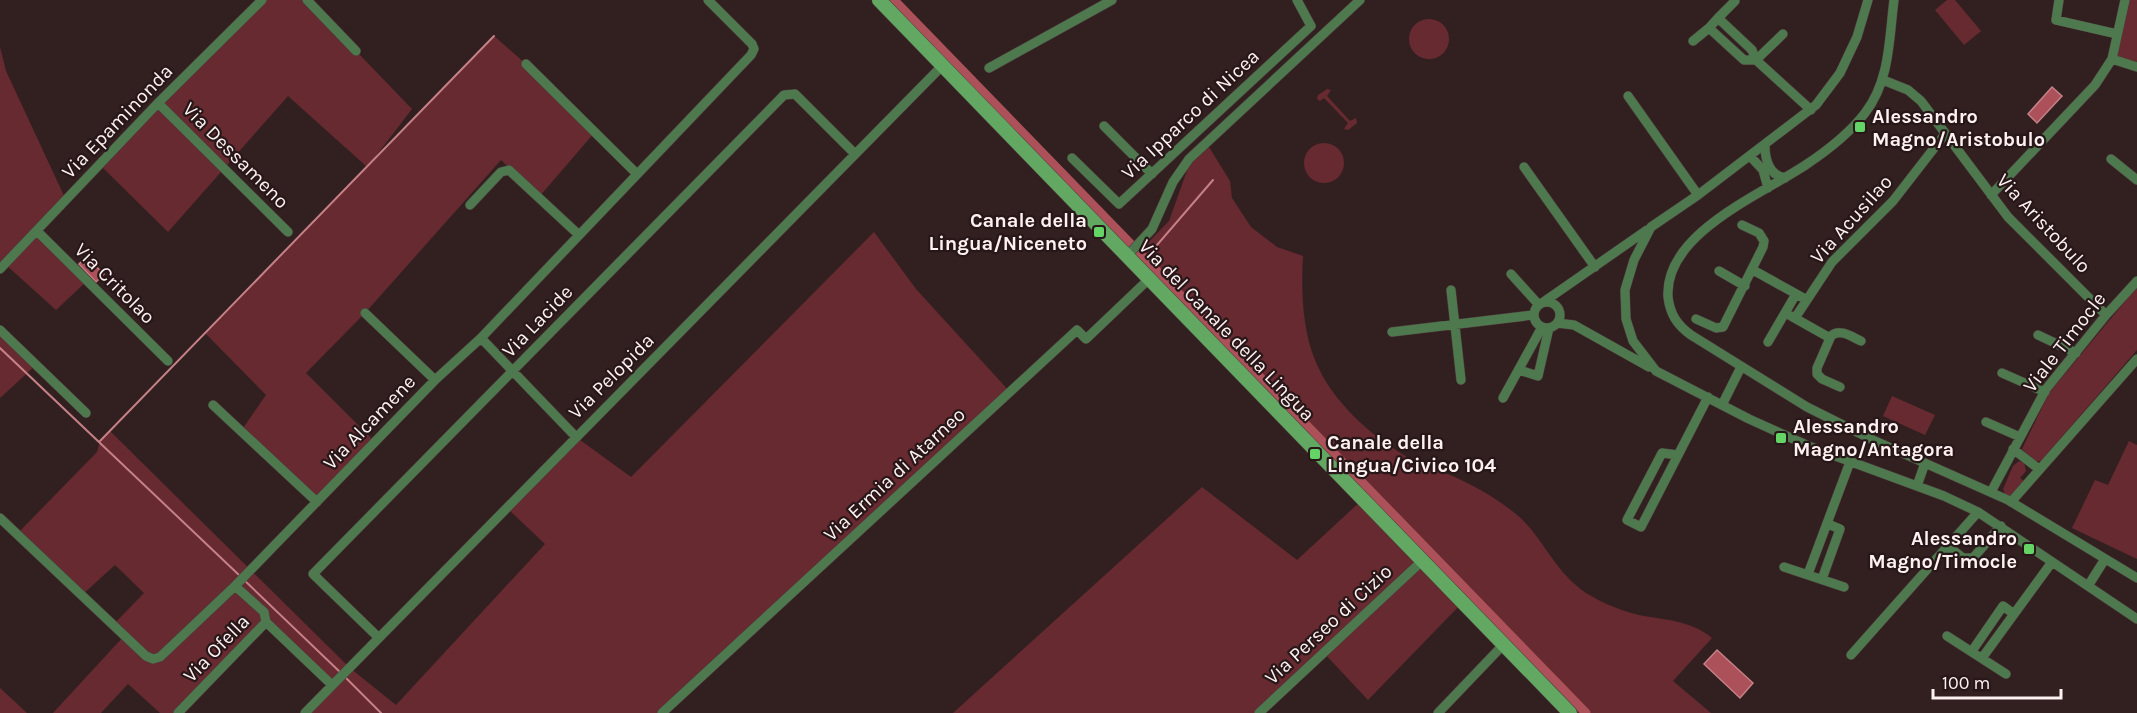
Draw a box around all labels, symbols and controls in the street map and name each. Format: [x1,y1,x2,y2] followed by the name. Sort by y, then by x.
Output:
[1117,45,1264,184] street label: Via Ipparco di Nicea
[57,60,178,183] street label: Via Epaminonda
[178,98,293,213] street label: Via Dessameno
[1872,105,2045,151] place label: Alessandro Magno/Aristobulo
[1853,120,1867,134] marker: Alessandro Magno/Aristobulo
[1992,169,2095,278] street label: Via Aristobulo
[1806,170,1897,268] street label: Via Acusilao
[928,209,1087,255] place label: Canale della Lingua/Niceneto
[1092,225,1106,239] marker: Canale della Lingua/Niceneto
[1134,235,1319,426] street label: Via del Canale della Lingua
[70,238,160,328] street label: Via Critolao
[497,280,577,362] street label: Via Lacide
[2018,288,2111,397] street label: Viale Timocle
[564,329,659,424] street label: Via Pelopida
[318,370,420,474] street label: Via Alcamene
[819,403,970,546] street label: Via Ermia di Atarneo
[1793,415,1954,461] place label: Alessandro Magno/Antagora
[1327,431,1496,477] place label: Canale della Lingua/Civico 104
[1774,431,1788,445] marker: Alessandro Magno/Antagora
[1308,447,1322,461] marker: Canale della Lingua/Civico 104
[1868,527,2017,573] place label: Alessandro Magno/Timocle
[2022,542,2036,556] marker: Alessandro Magno/Timocle
[1260,560,1397,689] street label: Via Perseo di Cizio
[178,610,254,687] street label: Via Ofella
[1933,662,2060,700] scale bar
[1942,672,1990,694] text: 100 m

